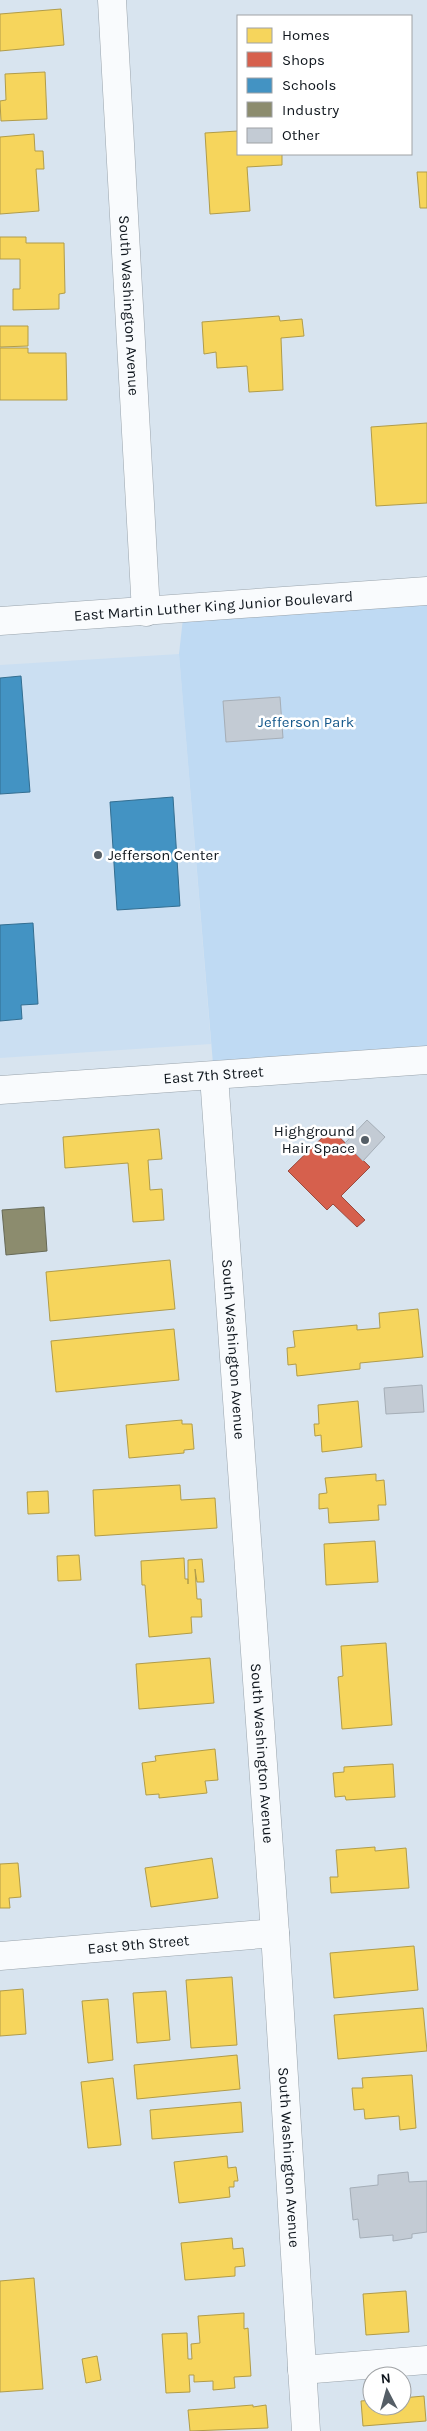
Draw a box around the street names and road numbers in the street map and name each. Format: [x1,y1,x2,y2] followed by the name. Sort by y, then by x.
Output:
[115,215,143,396] street label: South Washington Avenue
[73,587,354,625] street label: East Martin Luther King Junior Boulevard
[163,1062,264,1087] street label: East 7th Street
[218,1259,249,1440] street label: South Washington Avenue
[247,1663,278,1844] street label: South Washington Avenue
[87,1931,190,1958] street label: East 9th Street
[274,2067,304,2248] street label: South Washington Avenue

